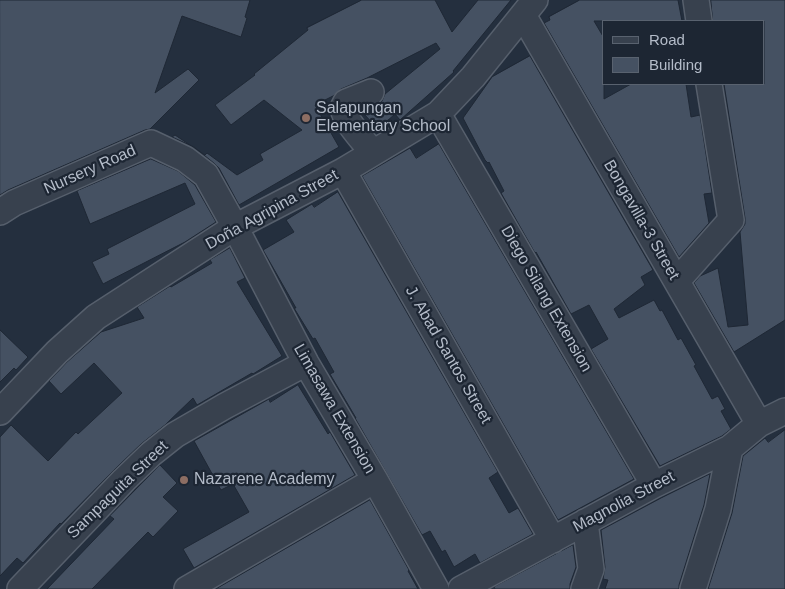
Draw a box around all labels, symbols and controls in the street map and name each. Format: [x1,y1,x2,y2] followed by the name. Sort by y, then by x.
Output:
[602,20,765,85] legend
[649,31,685,48] text: Road
[649,56,702,73] text: Building
[316,99,450,137] place label: Salapungan Elementary School
[300,112,312,124] marker: Salapungan Elementary School
[41,141,139,199] street label: Nursery Road
[599,157,683,283] street label: Bongavilla-3 Street
[202,166,342,254] street label: Doña Agripina Street
[496,223,596,375] street label: Diego Silang Extension
[401,283,495,427] street label: J. Abad Santos Street
[289,341,379,477] street label: Limasawa Extension
[64,437,172,543] street label: Sampaguita Street
[570,467,678,537] street label: Magnolia Street
[194,470,335,490] place label: Nazarene Academy
[178,474,190,486] marker: Nazarene Academy

